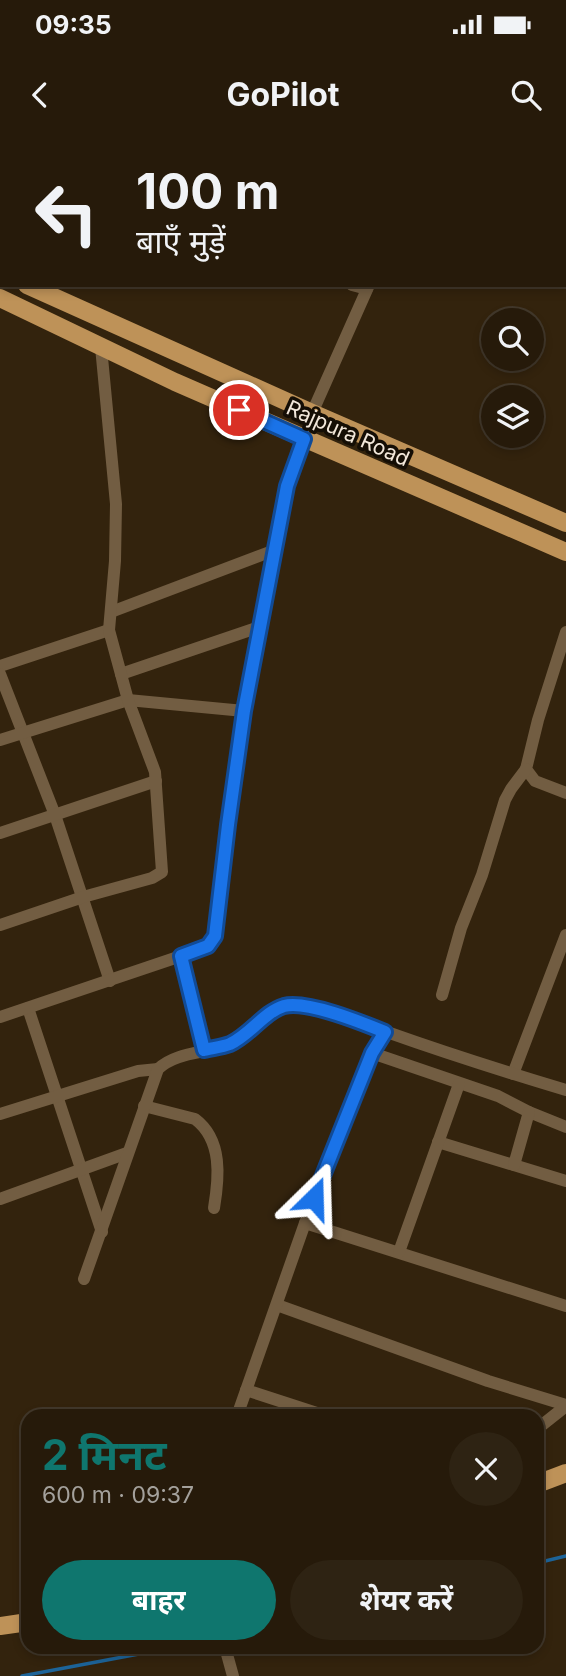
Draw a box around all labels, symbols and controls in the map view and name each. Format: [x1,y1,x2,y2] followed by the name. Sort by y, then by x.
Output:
[35,9,112,40] text: 09:35
[226,75,340,114] text: GoPilot
[21,76,59,114] icon: back
[507,76,545,114] icon: search
[136,162,280,221] text: 100 m
[21,168,112,259] icon: left
[136,222,226,261] text: बाएँ मुड़ें
[481,308,544,448] map controls
[481,308,544,371] button: search
[209,380,269,440] pin
[481,385,544,448] button: layers
[220,391,258,429] icon: arrive
[283,395,413,471] street label: Rajpura Road
[277,1161,351,1235] position arrow
[42,1429,167,1480] text: 2 मिनट
[449,1432,523,1506] button: close
[42,1481,194,1509] text: 600 m · 09:37
[42,1560,276,1640] button: बाहर
[290,1560,523,1640] button: शेयर करें

